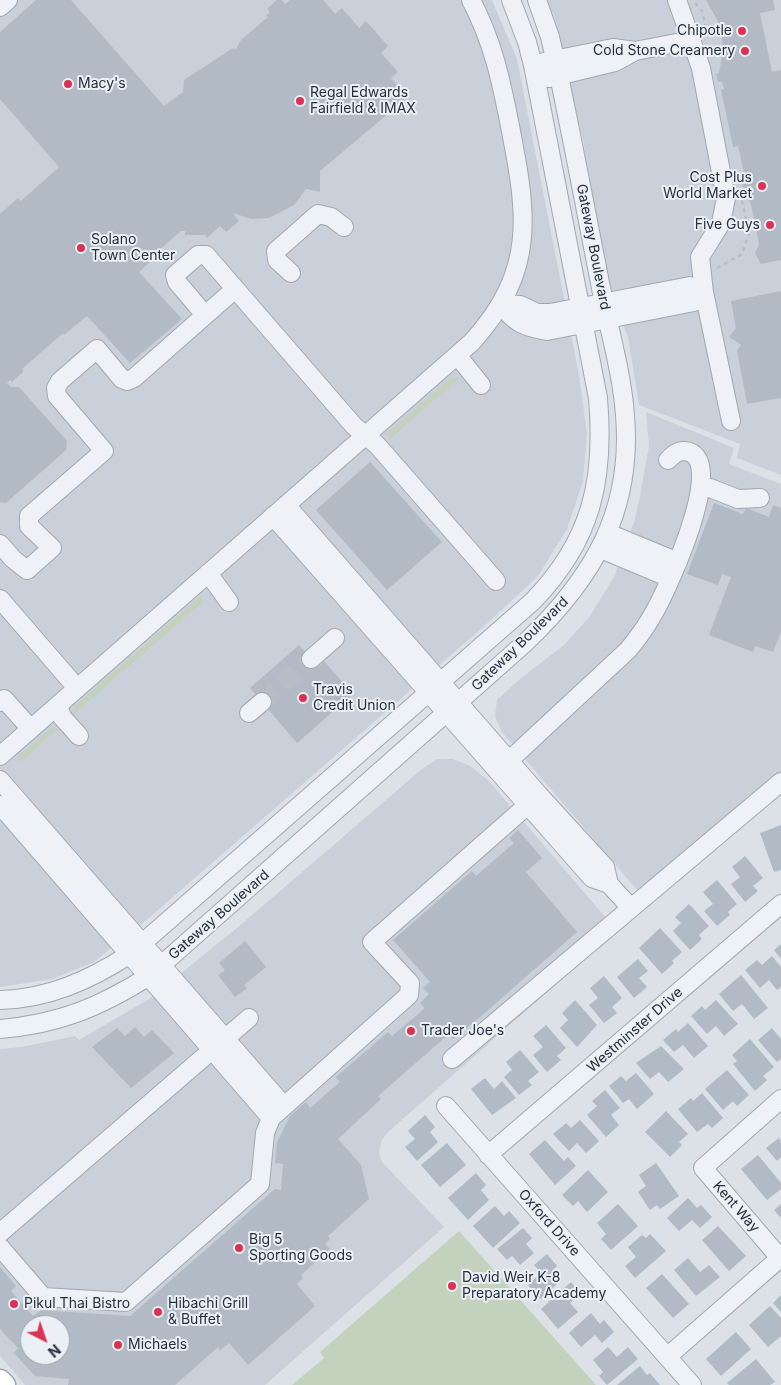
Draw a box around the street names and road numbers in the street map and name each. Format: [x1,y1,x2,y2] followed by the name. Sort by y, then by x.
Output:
[573,183,613,311] street label: Gateway Boulevard
[468,594,572,694] street label: Gateway Boulevard
[165,867,273,963] street label: Gateway Boulevard
[584,984,686,1076] street label: Westminster Drive
[709,1178,763,1236] street label: Kent Way
[515,1186,583,1260] street label: Oxford Drive

